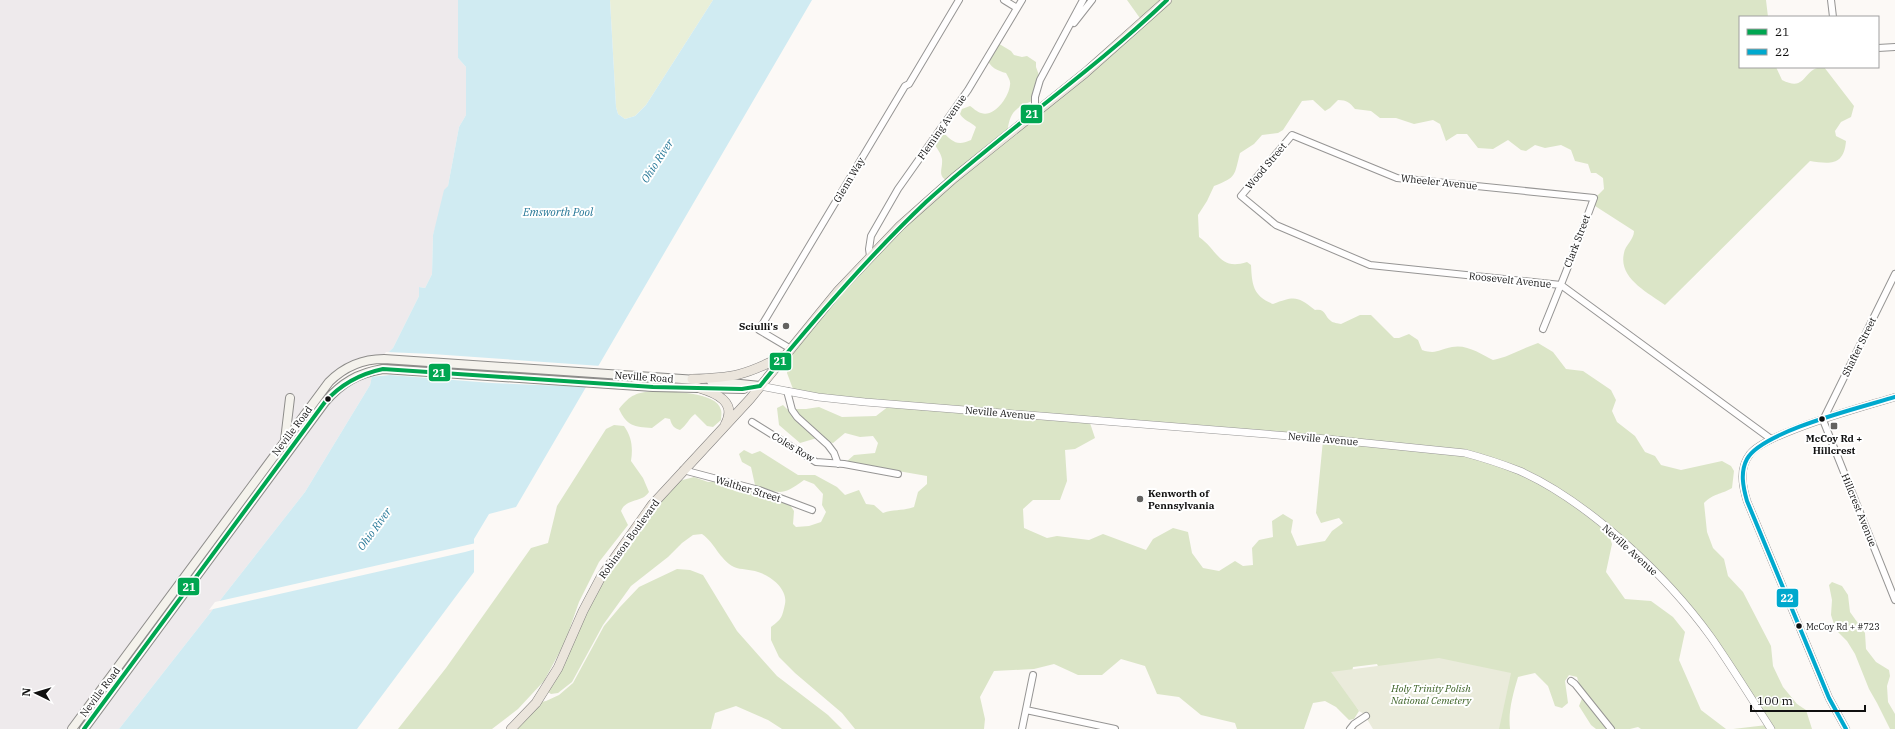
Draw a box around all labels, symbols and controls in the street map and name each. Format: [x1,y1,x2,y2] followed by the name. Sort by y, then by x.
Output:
[1739,16,1879,68] legend
[1775,24,1789,39] text: 21
[1775,44,1789,59] text: 22
[915,92,969,162] street label: Fleming Avenue
[1020,104,1043,124] line badge: 21
[1025,107,1039,121] text: 21
[638,135,677,186] water label: Ohio River
[1243,140,1290,192] street label: Wood Street
[830,154,868,205] street label: Glenn Way
[1400,172,1478,192] street label: Wheeler Avenue
[522,205,594,219] water label: Emsworth Pool
[1561,212,1593,269] street label: Clark Street
[1468,269,1552,291] street label: Roosevelt Avenue
[1839,315,1879,379] street label: Shafter Street
[739,320,778,333] place label: Sciulli's
[781,321,791,331] marker: Sciulli's
[769,352,792,371] line badge: 21
[773,354,787,368] text: 21
[428,363,451,382] line badge: 21
[432,366,446,380] text: 21
[614,368,674,386] street label: Neville Road
[323,394,333,404] unlabelled marker
[269,403,315,459] street label: Neville Road
[964,403,1036,423] street label: Neville Avenue
[1817,414,1827,424] unlabelled marker
[1829,421,1839,431] marker: McCoy Rd + Hillcrest
[769,429,817,465] street label: Coles Row
[1287,429,1359,449] street label: Neville Avenue
[1806,432,1862,457] place label: McCoy Rd + Hillcrest
[1838,472,1880,548] street label: Hillcrest Avenue
[714,473,783,505] street label: Walther Street
[1148,487,1215,512] place label: Kenworth of Pennsylvania
[1135,494,1145,504] marker: Kenworth of Pennsylvania
[596,497,662,581] street label: Robinson Boulevard
[354,504,395,553] water label: Ohio River
[1599,522,1661,578] street label: Neville Avenue
[177,577,200,596] line badge: 21
[182,580,196,594] text: 21
[1776,588,1799,608] line badge: 22
[1780,591,1794,605] text: 22
[1794,621,1804,631] marker: McCoy Rd + #723
[1806,621,1880,632] place label: McCoy Rd + #723
[77,664,123,720] street label: Neville Road
[16,673,56,713] north arrow
[1390,682,1473,707] park label: Holy Trinity Polish National Cemetery
[19,687,33,697] text: N
[1751,687,1865,713] scale bar
[1757,693,1793,708] text: 100 m

